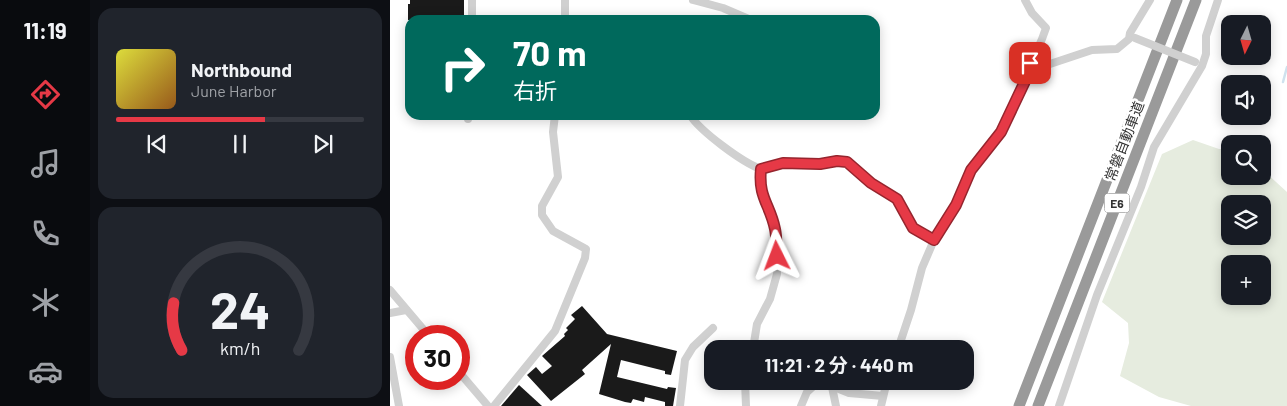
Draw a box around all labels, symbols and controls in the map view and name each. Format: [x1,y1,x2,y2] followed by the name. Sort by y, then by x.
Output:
[1221,15,1271,65] north arrow
[1221,15,1271,305] map controls
[23,17,67,43] text: 11:19
[513,31,587,73] text: 70 m
[430,35,495,100] icon: right
[1009,42,1051,84] pin
[1016,49,1044,77] icon: arrive
[191,58,292,81] text: Northbound
[1221,75,1271,125] button: sound
[28,77,63,112] icon: directions
[513,77,557,103] text: 右折
[191,81,277,100] text: June Harbor
[1101,99,1147,183] street label: 常磐自動車道
[143,130,171,158] icon: previous
[226,130,254,158] icon: pause
[309,130,337,158] icon: next
[1221,135,1271,185] button: search
[28,146,63,181] icon: music
[1104,194,1130,212] road number: E6
[1221,195,1271,245] button: layers
[28,216,63,251] icon: phone
[750,229,802,281] position arrow
[1221,255,1271,305] button: +
[210,277,270,339] text: 24
[28,285,63,320] icon: climate
[405,325,470,390] speed limit sign: 30
[220,337,260,359] text: km/h
[765,353,913,376] text: 11:21 · 2 分 · 440 m
[28,354,63,389] icon: car

